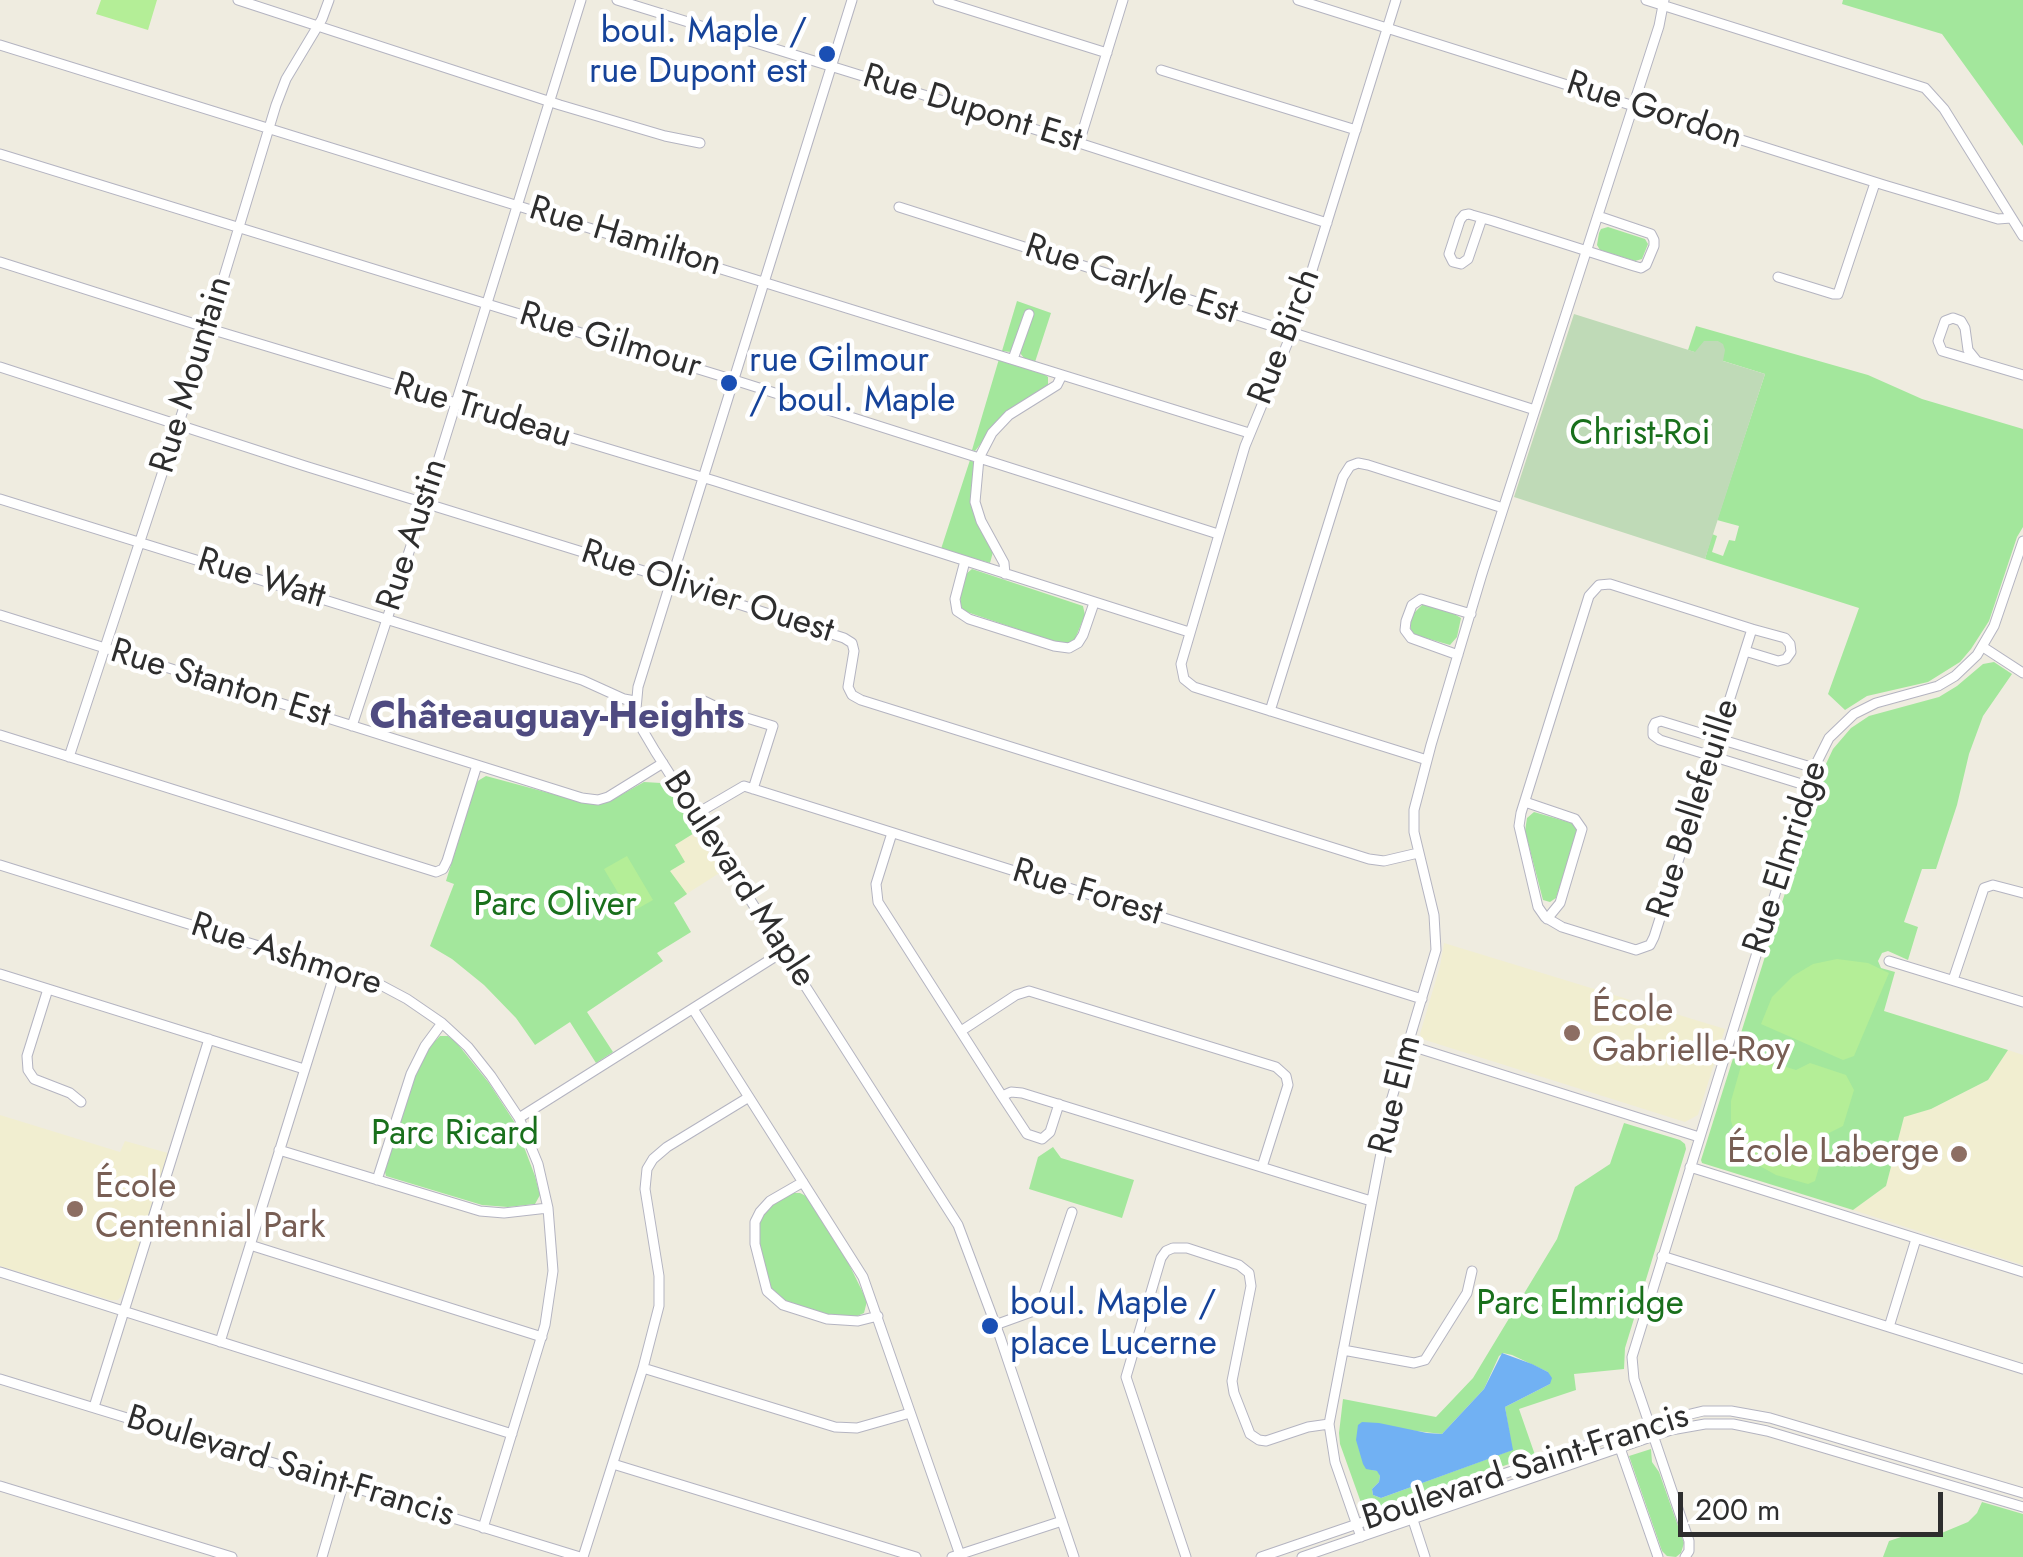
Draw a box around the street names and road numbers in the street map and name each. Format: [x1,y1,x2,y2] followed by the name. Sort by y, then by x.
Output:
[857,57,1087,163] street label: Rue Dupont Est
[1561,64,1747,160] street label: Rue Gordon
[524,189,726,287] street label: Rue Hamilton
[1019,227,1243,335] street label: Rue Carlyle Est
[1241,263,1331,411] street label: Rue Birch
[143,272,243,478] street label: Rue Mountain
[514,294,706,390] street label: Rue Gilmour
[388,365,576,459] street label: Rue Trudeau
[370,454,458,616] street label: Rue Austin
[576,532,838,654] street label: Rue Olivier Ouest
[192,541,330,619] street label: Rue Watt
[105,632,335,738] street label: Rue Stanton Est
[1640,694,1750,924] street label: Rue Bellefeuille
[1736,756,1838,960] street label: Rue Elmridge
[653,764,823,996] street label: Boulevard Maple
[1007,851,1167,937] street label: Rue Forest
[185,905,387,1007] street label: Rue Ashmore
[1362,1031,1432,1159] street label: Rue Elm
[1358,1396,1694,1542] street label: Boulevard Saint-Francis
[121,1398,459,1538] street label: Boulevard Saint-Francis

